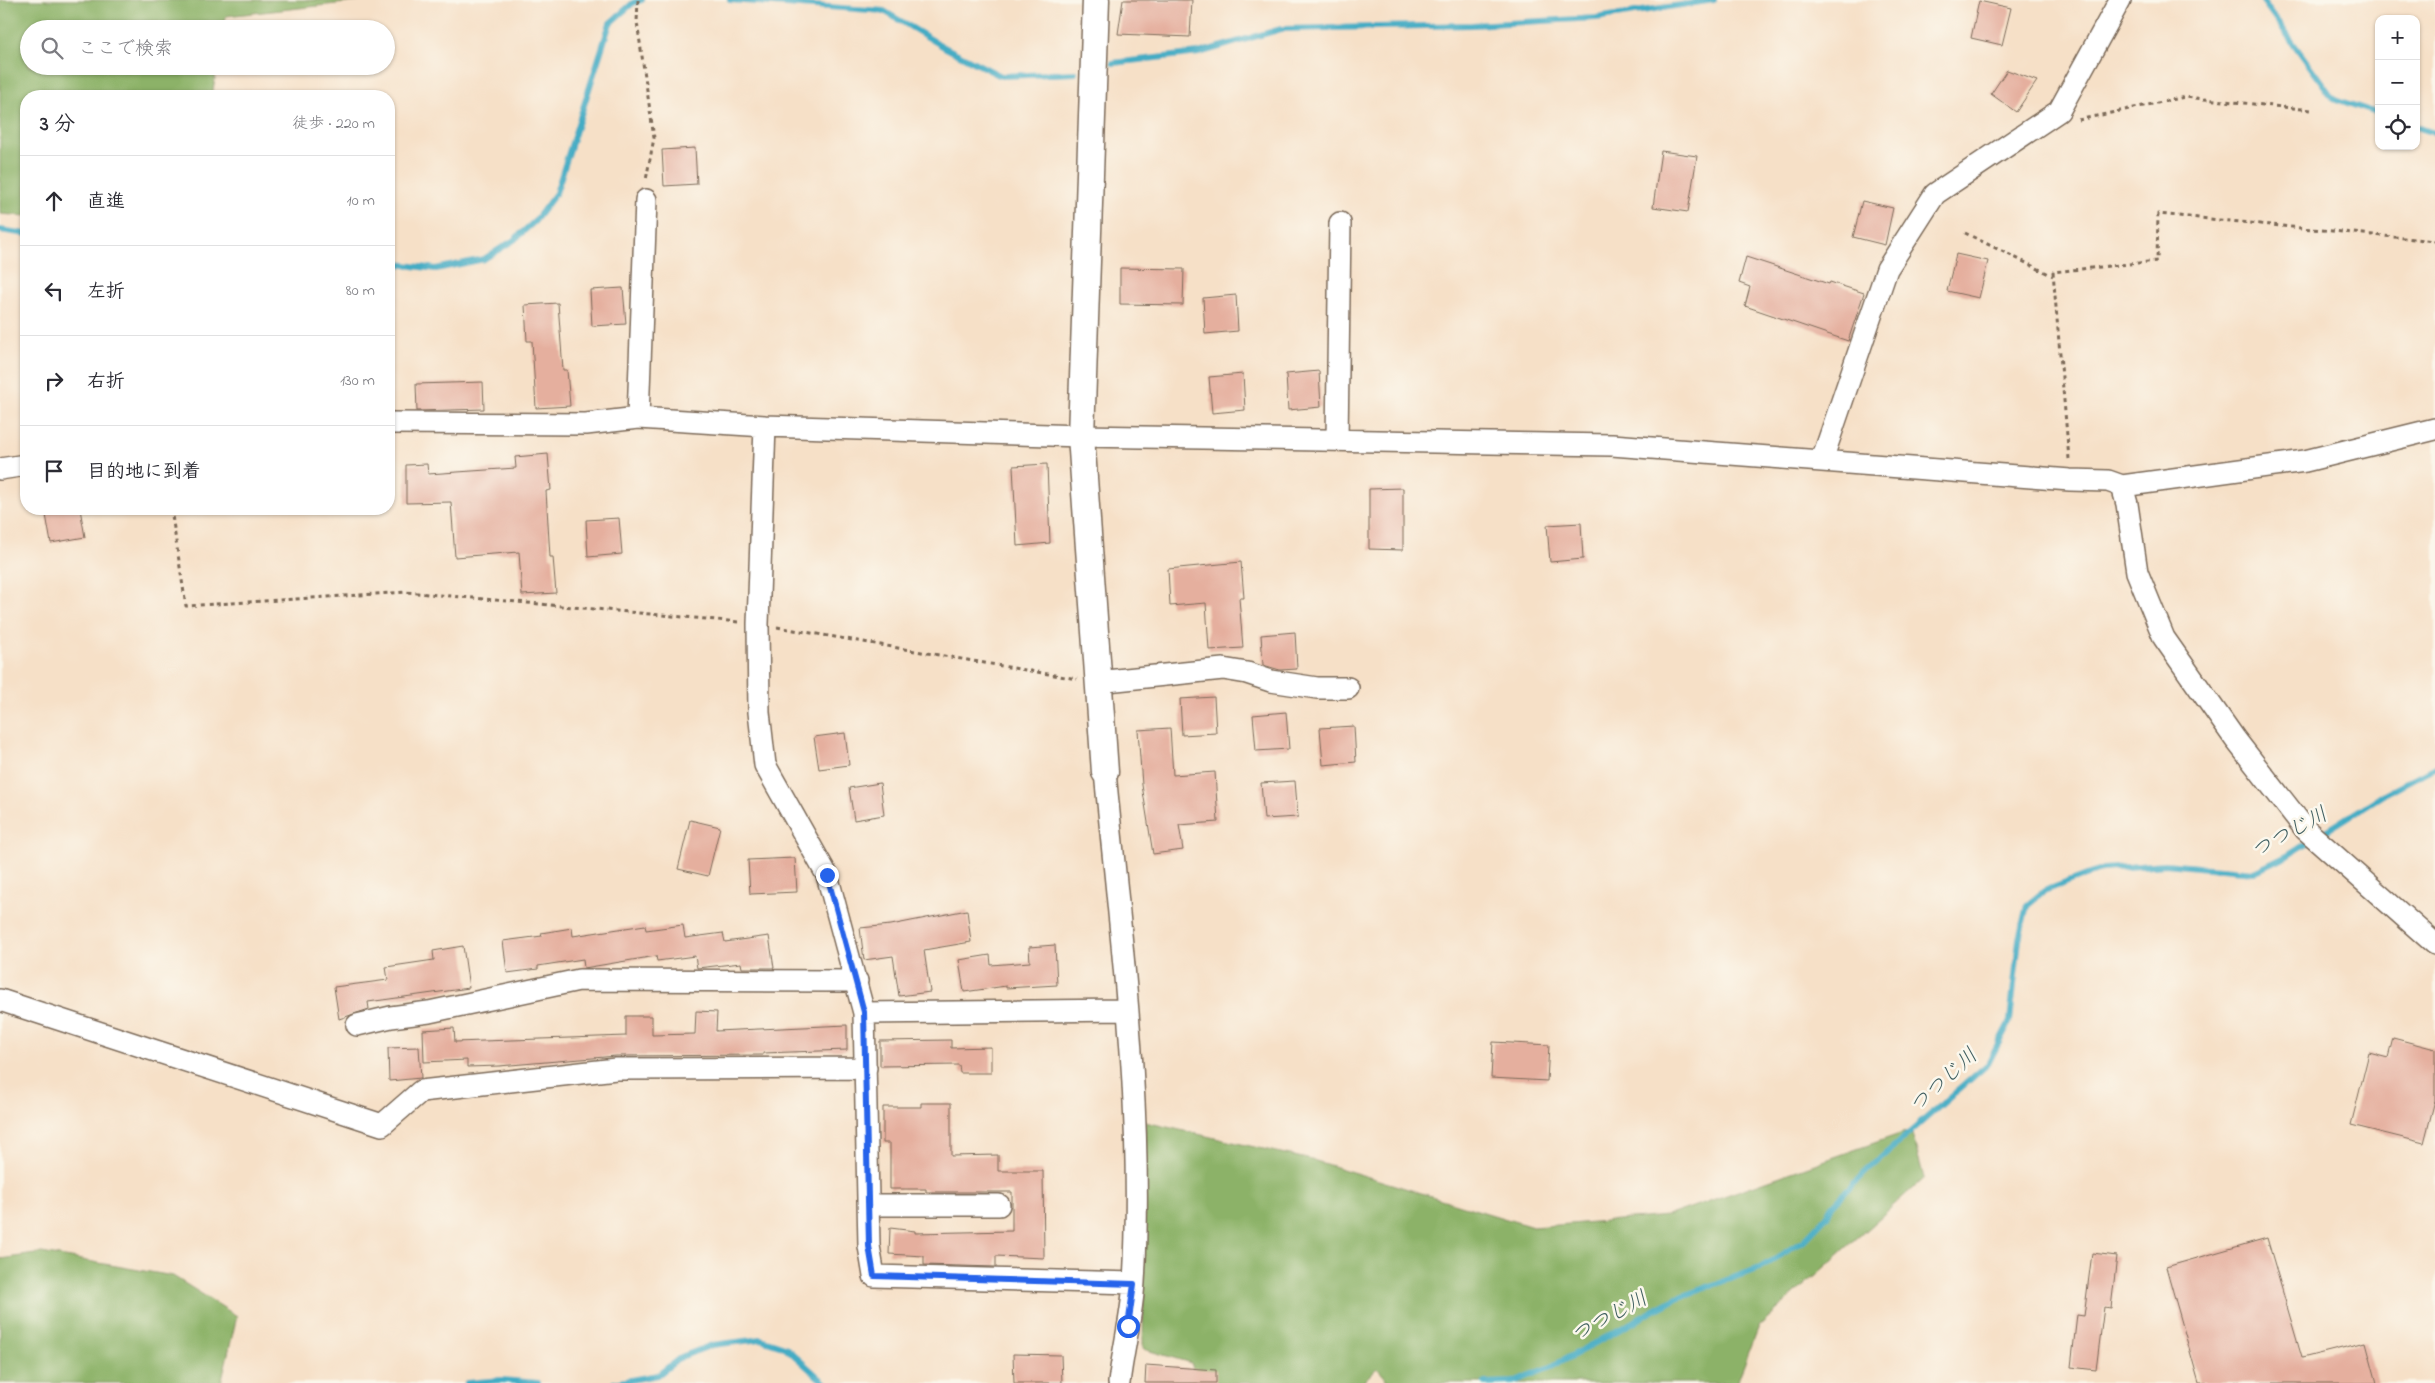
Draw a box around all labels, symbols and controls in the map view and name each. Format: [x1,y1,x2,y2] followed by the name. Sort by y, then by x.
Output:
[2375,15,2420,150] map controls
[2375,15,2420,60] button: +
[20,20,395,75] search box
[38,34,66,62] icon: search
[78,36,173,63] text: ここで検索
[2375,60,2420,105] button: −
[2375,105,2420,150] button: locate
[40,110,75,140] text: 3 分
[292,112,375,136] text: 徒歩 · 220 m
[40,187,68,215] icon: ahead
[87,189,125,216] text: 直進
[347,189,375,213] text: 10 m
[40,277,68,305] icon: left
[87,279,125,306] text: 左折
[346,279,375,303] text: 80 m
[40,367,68,395] icon: right
[87,369,125,396] text: 右折
[340,369,375,393] text: 130 m
[40,457,68,485] icon: arrive
[87,459,201,486] text: 目的地に到着
[2246,800,2334,867] water label: つつじ川
[816,864,839,887] route end
[1903,1042,1985,1121] water label: つつじ川
[1566,1284,1654,1351] water label: つつじ川
[1117,1315,1140,1338] route start

